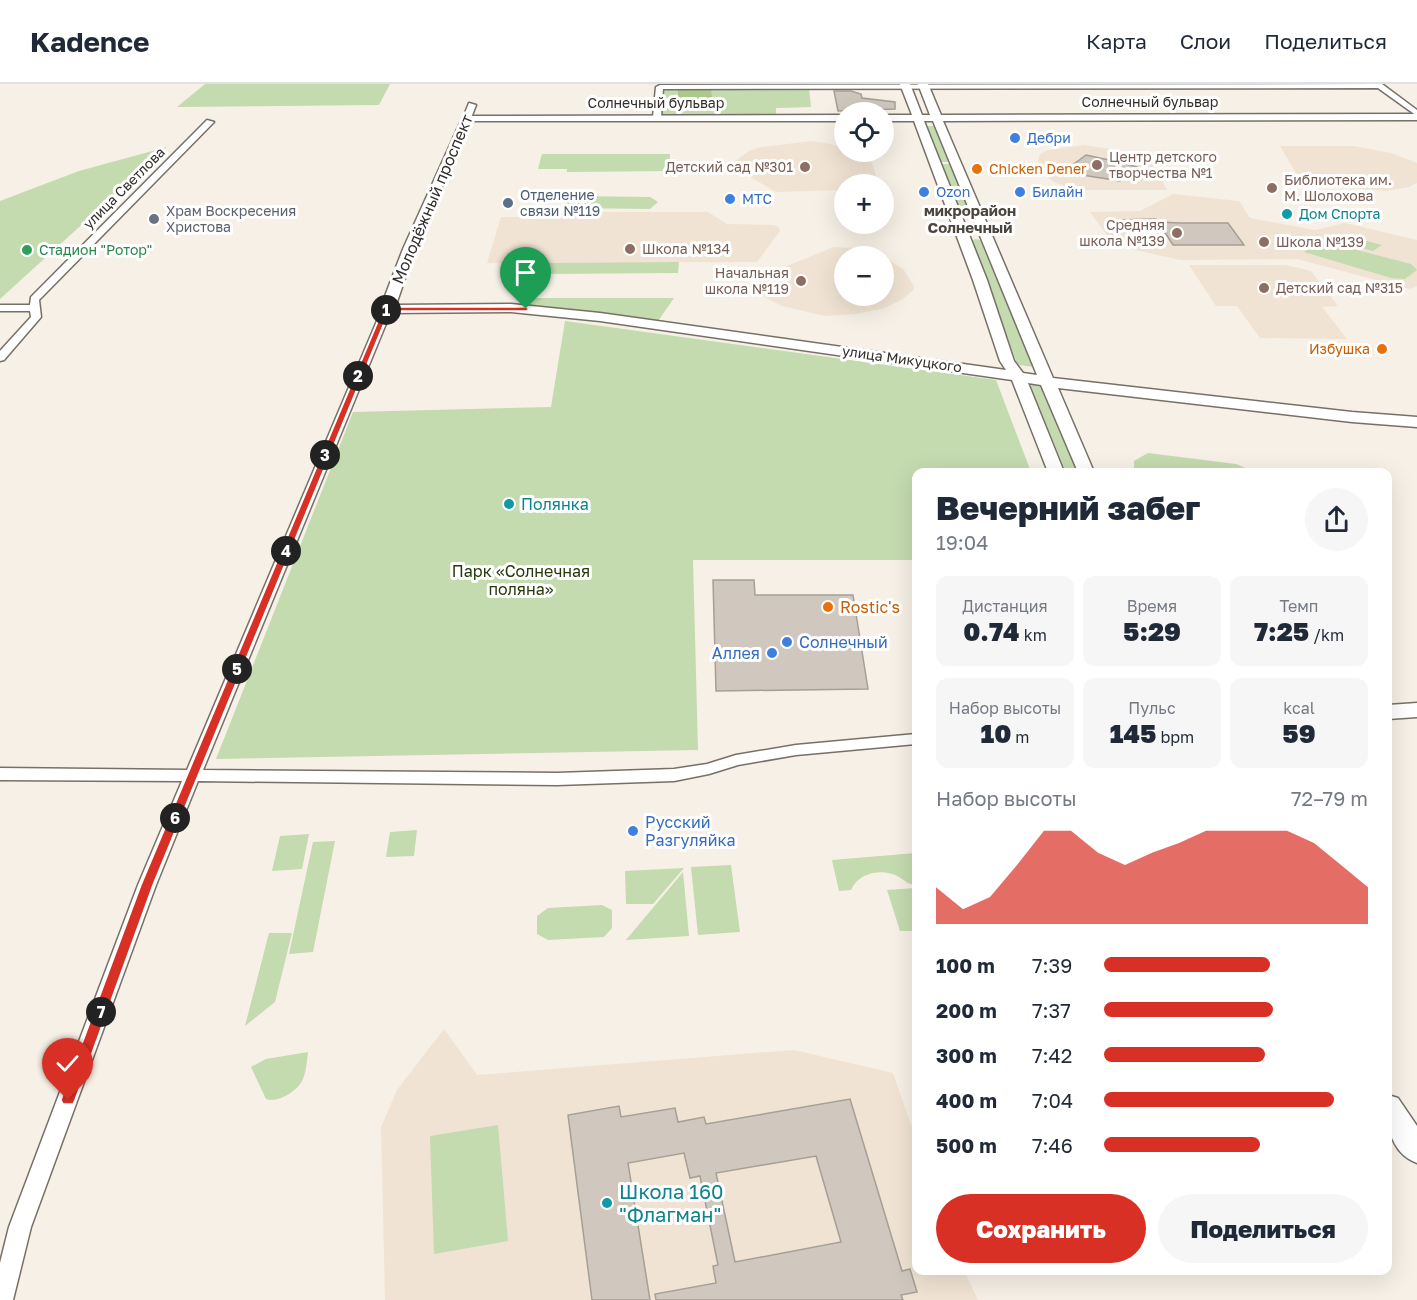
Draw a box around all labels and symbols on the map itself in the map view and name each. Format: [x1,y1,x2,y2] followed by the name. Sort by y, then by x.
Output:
[1082,93,1218,110] street label: Солнечный бульвар
[588,94,724,111] street label: Солнечный бульвар
[387,111,477,287] street label: Молодёжный проспект
[1027,129,1071,146] place label: Дебри
[1008,131,1022,145] marker: Дебри
[79,143,168,232] street label: улица Светлова
[1109,148,1217,181] place label: Центр детского творчества №1
[665,158,793,175] place label: Детский сад №301
[1090,158,1104,172] marker: Центр детского творчества №1
[798,160,812,174] marker: Детский сад №301
[989,160,1087,177] place label: Chicken Dener
[970,162,984,176] marker: Chicken Dener
[1284,171,1392,204] place label: Библиотека им. М. Шолохова
[1265,181,1279,195] marker: Библиотека им. М. Шолохова
[936,183,970,200] place label: Ozon
[1032,183,1083,200] place label: Билайн
[917,185,931,199] marker: Ozon
[1013,185,1027,199] marker: Билайн
[520,186,600,219] place label: Отделение связи №119
[742,190,772,207] place label: МТС
[723,192,737,206] marker: МТС
[501,196,515,210] marker: Отделение связи №119
[924,201,1016,236] district label: микрорайон Солнечный
[166,202,296,235] place label: Храм Воскресения Христова
[1299,205,1380,222] place label: Дом Спорта
[1280,207,1294,221] marker: Дом Спорта
[147,212,161,226] marker: Храм Воскресения Христова
[1079,216,1165,249] place label: Средняя школа №139
[1170,226,1184,240] marker: Средняя школа №139
[1276,233,1364,250] place label: Школа №139
[1257,235,1271,249] marker: Школа №139
[642,240,730,257] place label: Школа №134
[39,241,152,258] place label: Стадион "Ротор"
[623,242,637,256] marker: Школа №134
[20,243,34,257] marker: Стадион "Ротор"
[500,247,551,309] pin
[705,264,789,297] place label: Начальная школа №119
[794,274,808,288] marker: Начальная школа №119
[1276,279,1403,296] place label: Детский сад №315
[1257,281,1271,295] marker: Детский сад №315
[371,295,401,325] pin: 1
[1309,340,1370,357] place label: Избушка
[841,342,963,375] street label: улица Микуцкого
[1375,342,1389,356] marker: Избушка
[343,361,373,391] pin: 2
[310,440,340,470] pin: 3
[521,494,589,514] place label: Полянка
[502,497,516,511] marker: Полянка
[271,536,301,566] pin: 4
[452,561,590,599] park label: Парк «Солнечная поляна»
[840,597,900,617] place label: Rostic's
[821,600,835,614] marker: Rostic's
[799,632,888,652] place label: Солнечный
[780,635,794,649] marker: Солнечный
[712,643,760,663] place label: Аллея
[765,646,779,660] marker: Аллея
[222,654,252,684] pin: 5
[160,803,190,833] pin: 6
[645,812,736,850] place label: Русский Разгуляйка
[626,824,640,838] marker: Русский Разгуляйка
[86,997,116,1027] pin: 7
[42,1038,93,1100] pin
[619,1179,724,1226] place label: Школа 160 "Флагман"
[600,1196,614,1210] marker: Школа 160 "Флагман"

